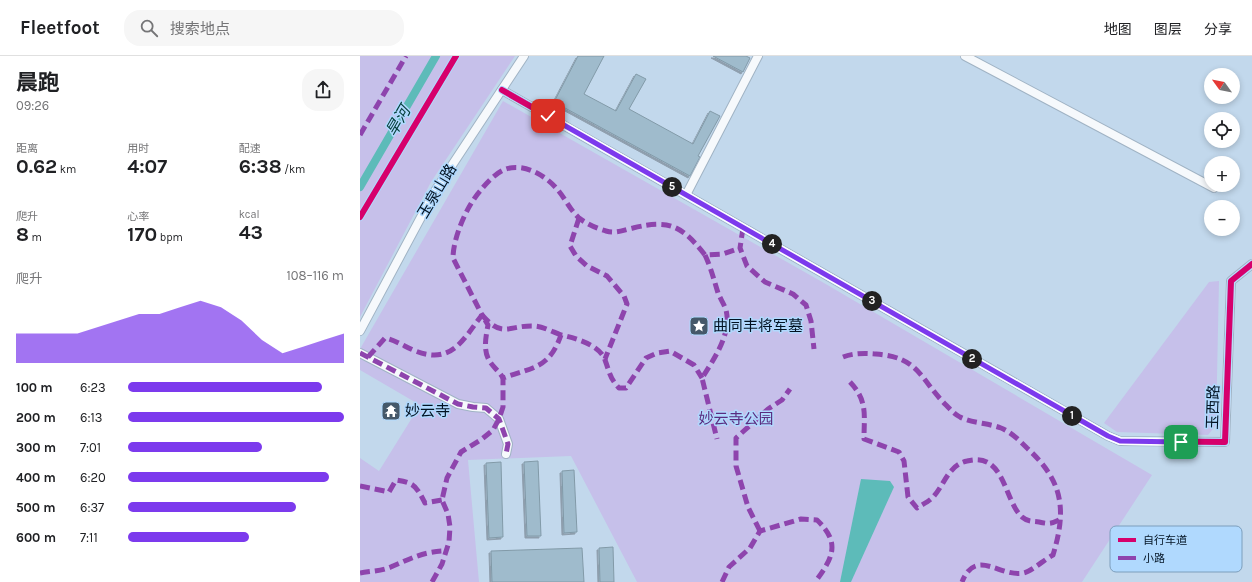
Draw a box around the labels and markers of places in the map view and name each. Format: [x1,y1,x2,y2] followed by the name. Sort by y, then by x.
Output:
[531,99,565,133] pin
[662,177,682,197] pin: 5
[762,234,782,254] pin: 4
[862,291,882,311] pin: 3
[688,315,710,337] place icon: 曲同丰将军墓
[713,317,803,335] place label: 曲同丰将军墓
[962,349,982,369] pin: 2
[380,400,402,422] temple icon: 妙云寺
[405,402,450,420] place label: 妙云寺
[1062,406,1082,426] pin: 1
[1164,425,1198,459] pin

